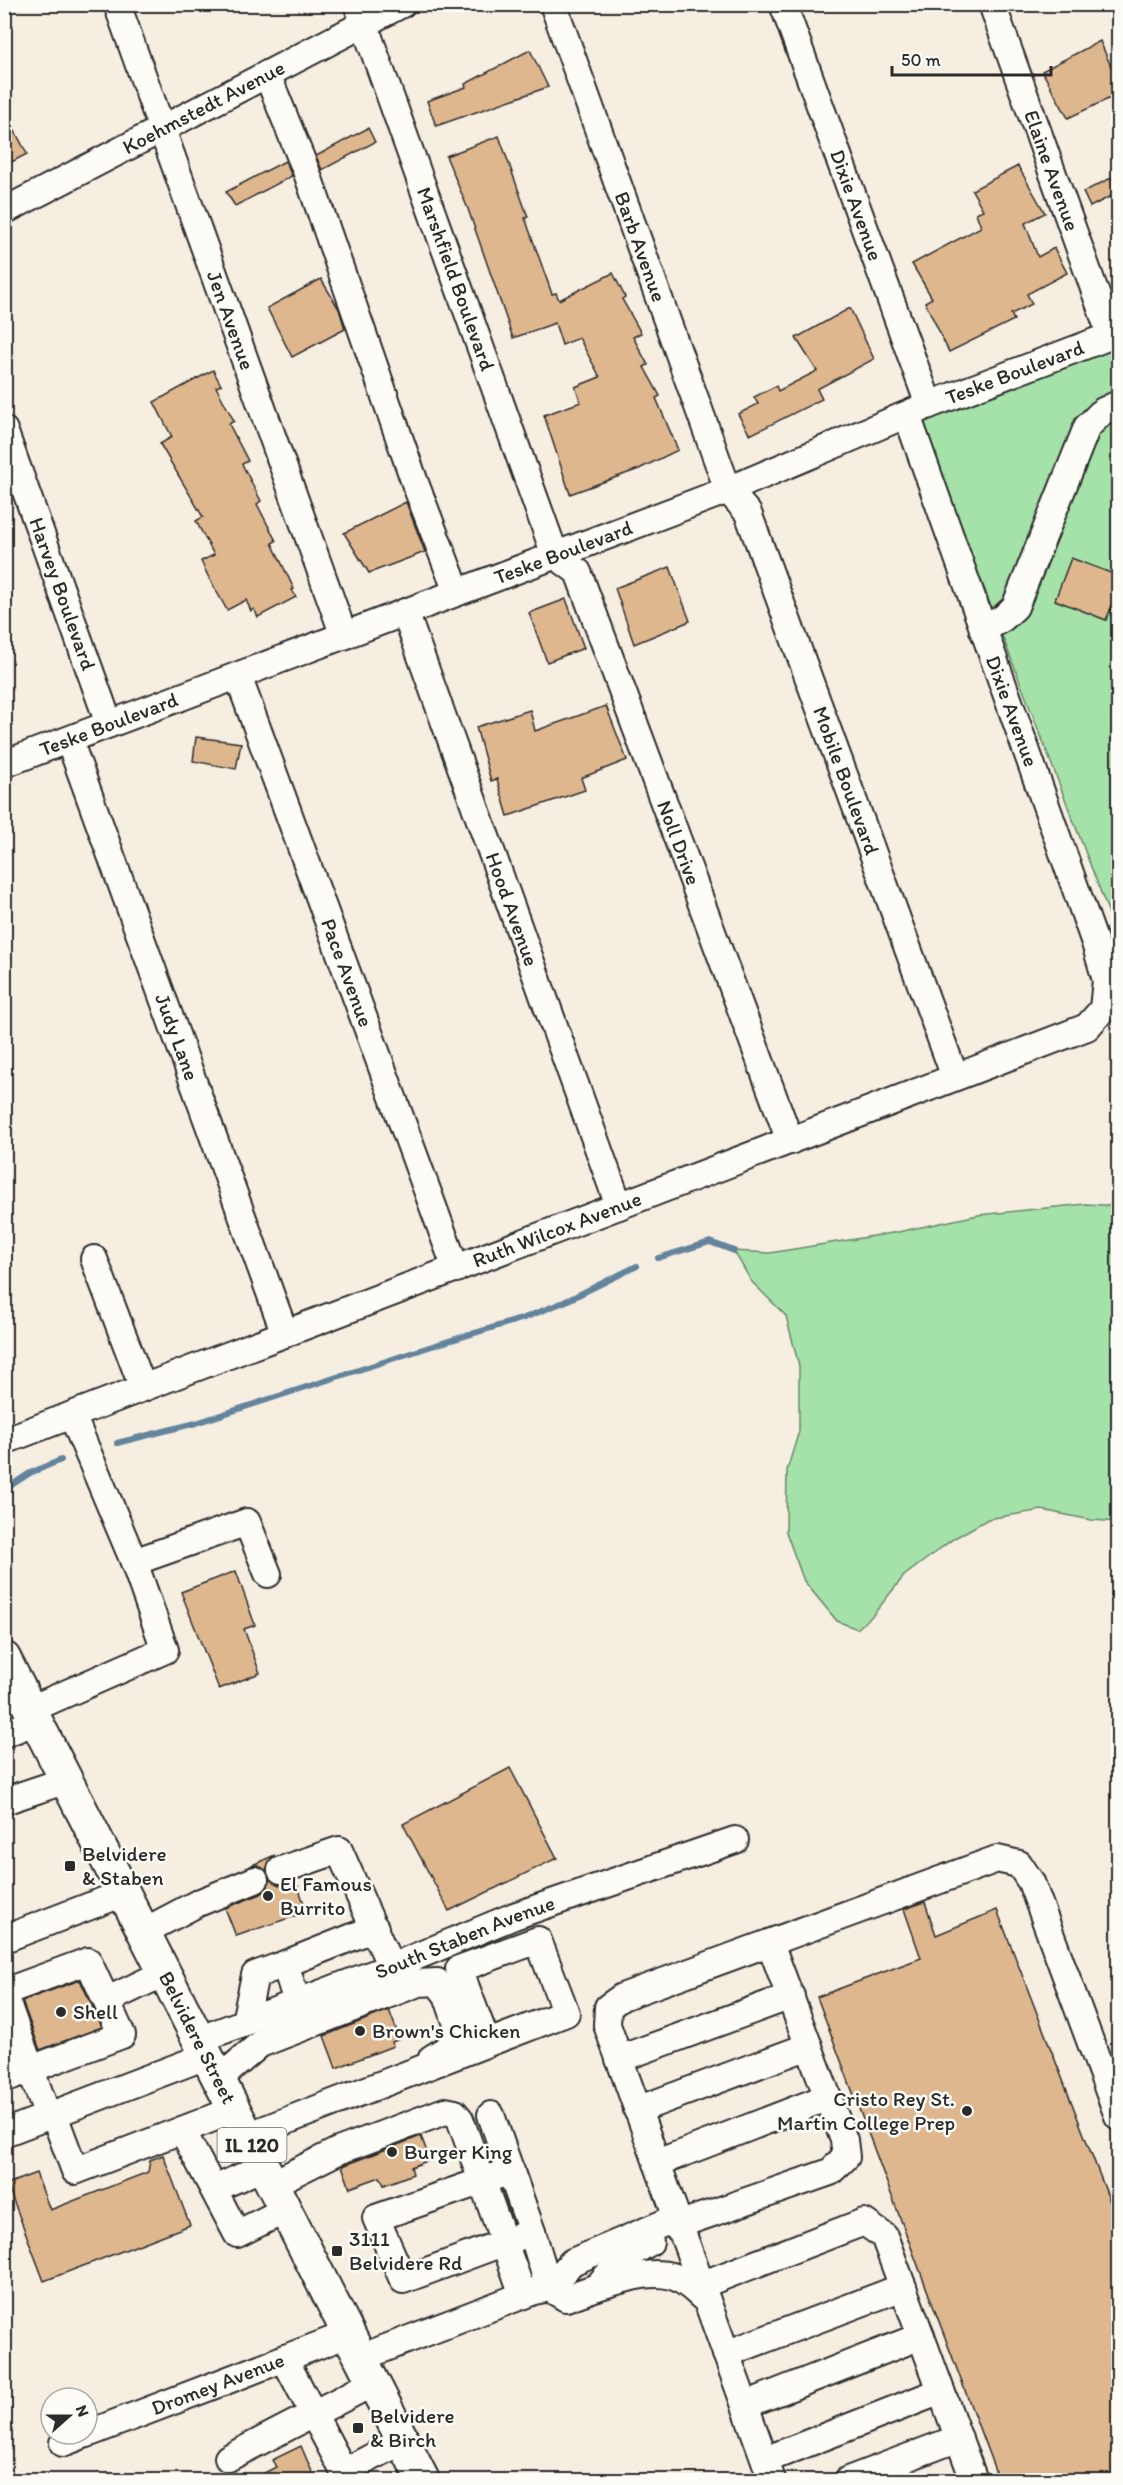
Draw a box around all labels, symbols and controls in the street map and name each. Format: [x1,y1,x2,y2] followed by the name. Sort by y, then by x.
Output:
[892,39,1051,77] scale bar
[901,49,941,71] text: 50 m
[118,54,289,159] street label: Koehmstedt Avenue
[1019,107,1085,234] street label: Elaine Avenue
[825,146,888,264] street label: Dixie Avenue
[412,183,501,374] street label: Marshfield Boulevard
[610,188,672,305] street label: Barb Avenue
[202,267,260,373] street label: Jen Avenue
[942,334,1088,410] street label: Teske Boulevard
[24,514,102,674] street label: Harvey Boulevard
[490,514,636,589] street label: Teske Boulevard
[981,652,1044,770] street label: Dixie Avenue
[36,686,182,761] street label: Teske Boulevard
[808,703,885,859] street label: Mobile Boulevard
[652,797,706,888] street label: Noll Drive
[481,849,545,969] street label: Hood Avenue
[316,915,379,1030] street label: Pace Avenue
[150,990,205,1084] street label: Judy Lane
[469,1186,645,1273] street label: Ruth Wilcox Avenue
[82,1841,167,1890] place label: Belvidere & Staben
[63,1859,77,1873] marker: Belvidere & Staben
[280,1871,372,1920] place label: El Famous Burrito
[261,1889,275,1903] marker: El Famous Burrito
[371,1890,558,1984] street label: South Staben Avenue
[154,1967,242,2108] street label: Belvidere Street
[73,1999,118,2024] place label: Shell
[54,2005,68,2019] marker: Shell
[372,2018,520,2043] place label: Brown's Chicken
[353,2024,367,2038] marker: Brown's Chicken
[777,2086,955,2135] place label: Cristo Rey St. Martin College Prep
[960,2104,974,2118] marker: Cristo Rey St. Martin College Prep
[218,2128,286,2162] road number: IL 120
[404,2139,513,2164] place label: Burger King
[385,2145,399,2159] marker: Burger King
[349,2226,462,2275] place label: 3111 Belvidere Rd
[330,2244,344,2258] marker: 3111 Belvidere Rd
[148,2347,288,2420] street label: Dromey Avenue
[39,2386,99,2446] north arrow
[72,2402,93,2419] text: N
[370,2403,455,2452] place label: Belvidere & Birch
[351,2421,365,2435] marker: Belvidere & Birch

